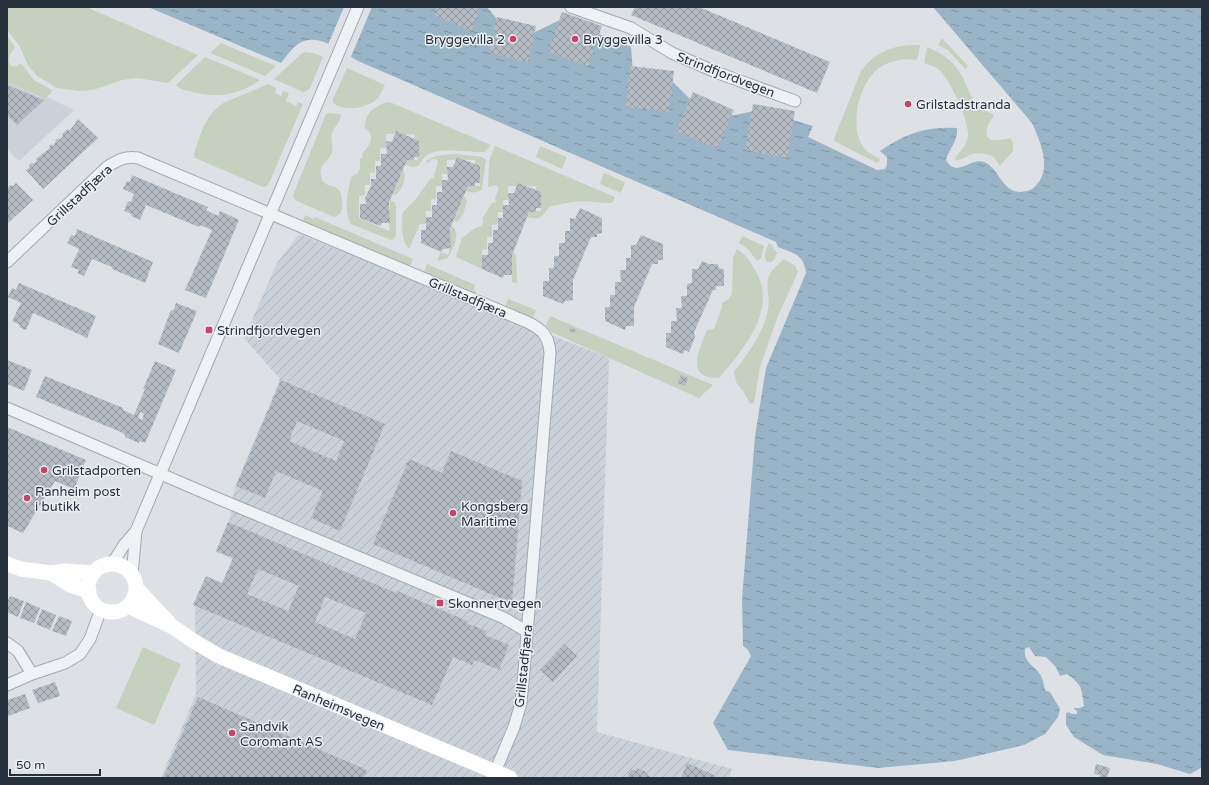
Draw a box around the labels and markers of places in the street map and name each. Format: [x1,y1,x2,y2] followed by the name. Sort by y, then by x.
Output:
[425,32,505,48] place label: Bryggevilla 2
[583,32,663,48] place label: Bryggevilla 3
[508,34,518,44] marker: Bryggevilla 2
[570,34,580,44] marker: Bryggevilla 3
[916,97,1011,113] place label: Grilstadstranda
[903,99,913,109] marker: Grilstadstranda
[217,323,321,339] place label: Strindfjordvegen
[204,325,214,335] marker: Strindfjordvegen
[52,463,141,479] place label: Grilstadporten
[39,465,49,475] marker: Grilstadporten
[35,484,121,515] place label: Ranheim post i butikk
[22,493,32,503] marker: Ranheim post i butikk
[461,499,529,530] place label: Kongsberg Maritime
[448,508,458,518] marker: Kongsberg Maritime
[448,596,541,612] place label: Skonnertvegen
[435,598,445,608] marker: Skonnertvegen
[240,719,322,750] place label: Sandvik Coromant AS
[227,728,237,738] marker: Sandvik Coromant AS

